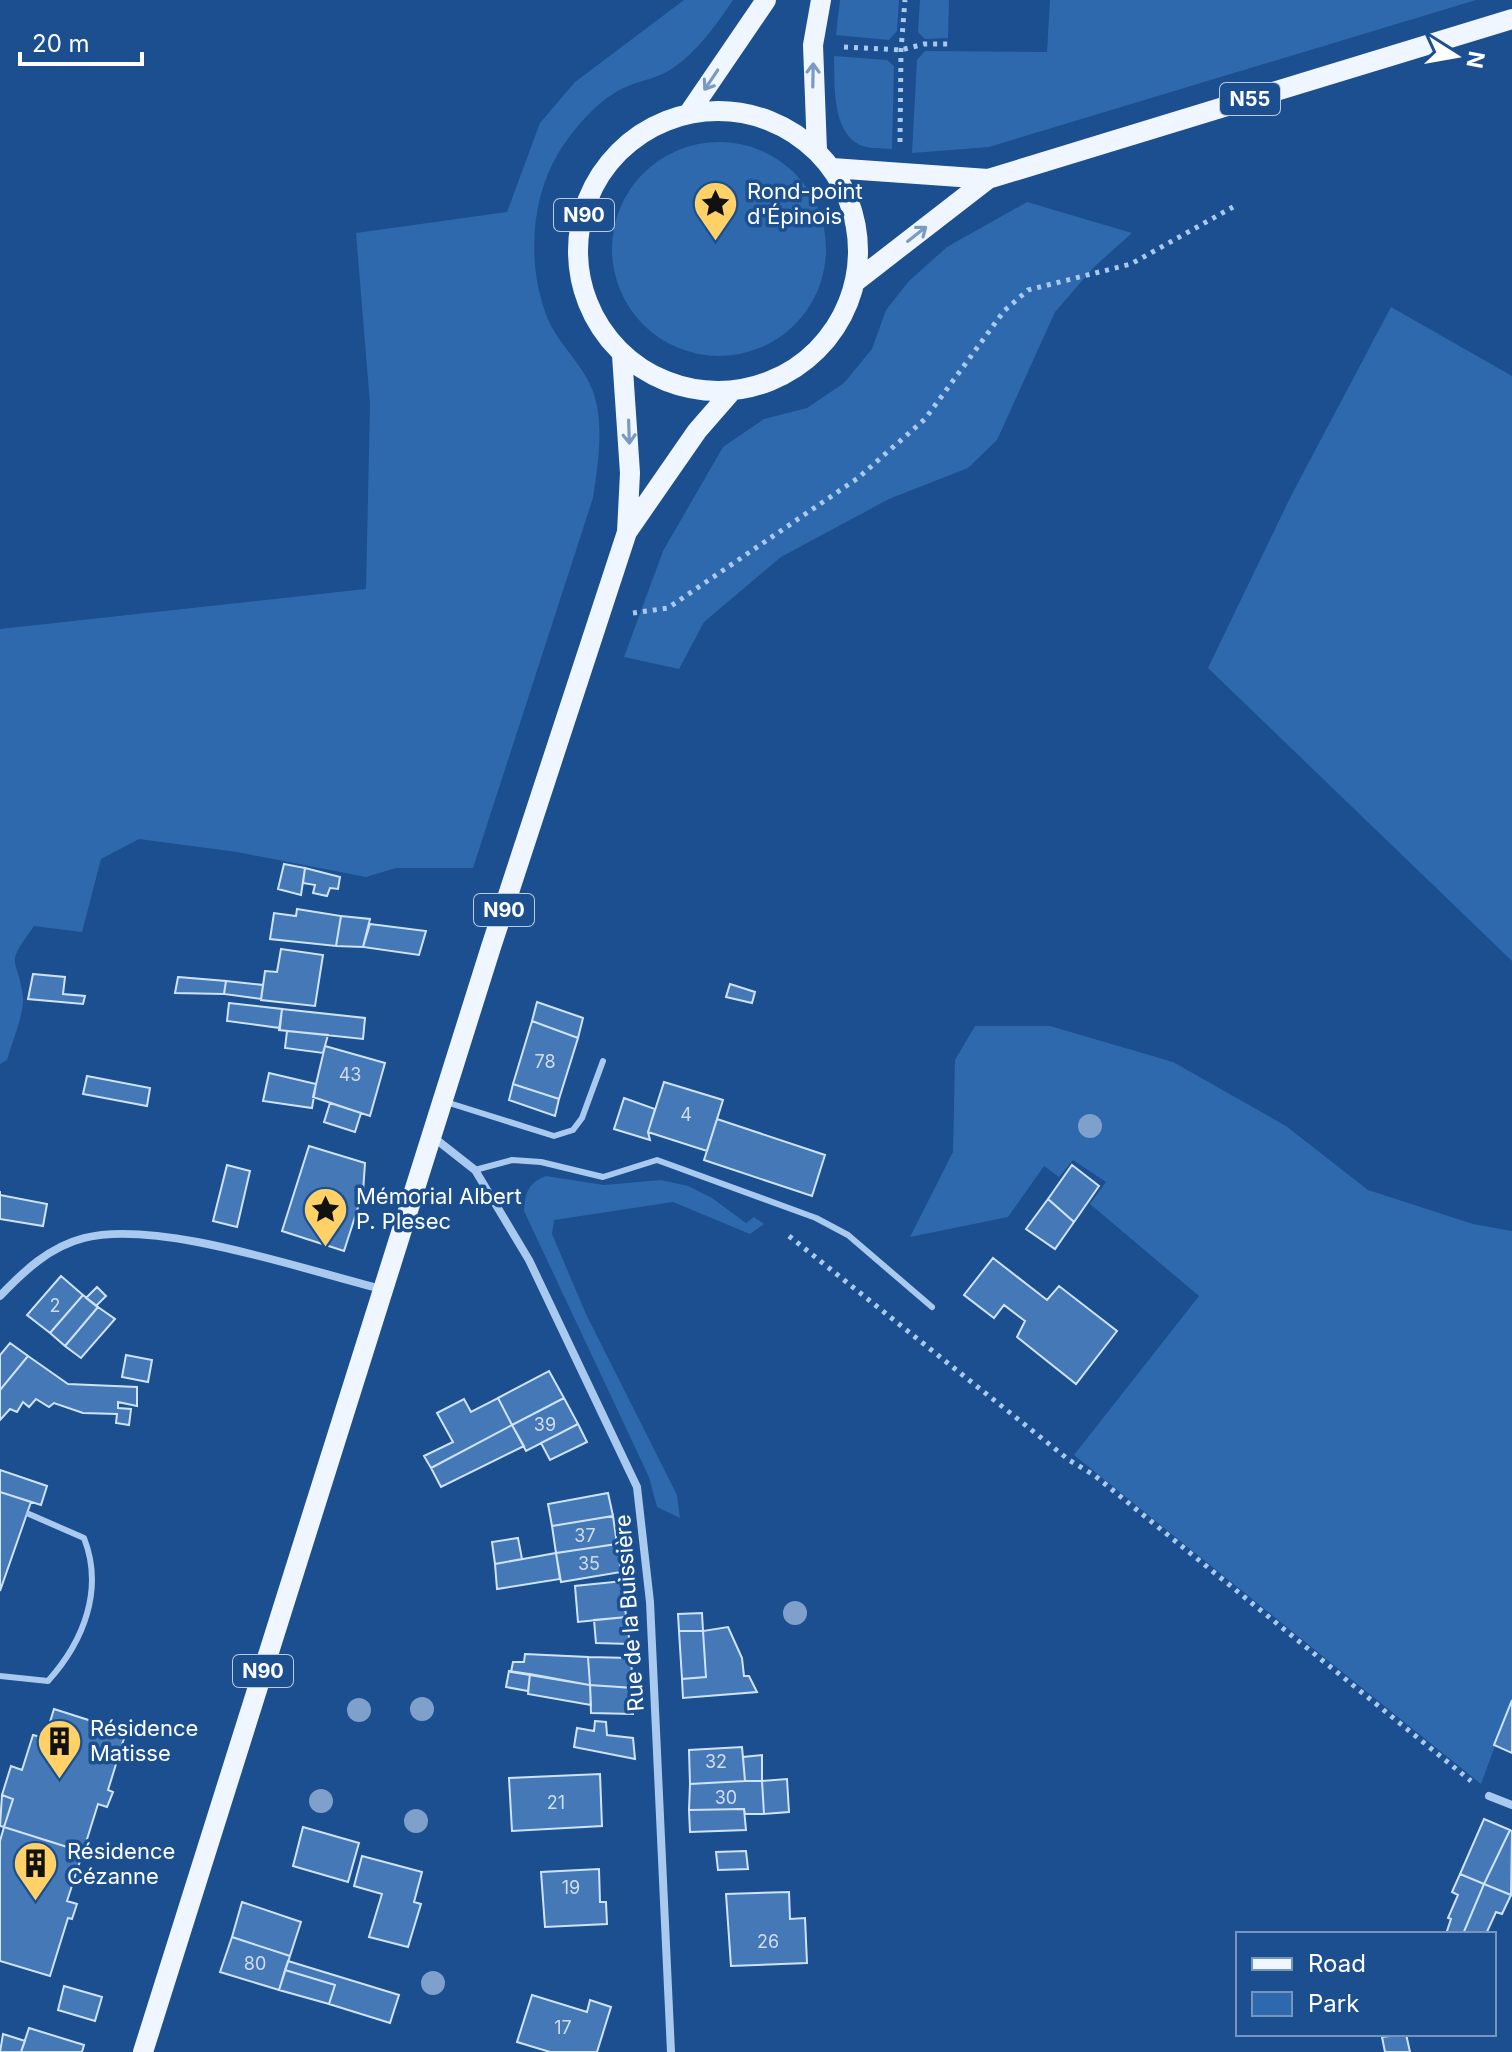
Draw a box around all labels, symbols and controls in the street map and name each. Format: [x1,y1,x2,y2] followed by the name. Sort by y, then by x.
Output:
[20,16,142,66] scale bar
[1416,16,1496,96] north arrow
[32,29,90,58] text: 20 m
[1461,49,1490,71] text: N
[805,62,821,89] one-way arrow
[703,68,720,90] one-way arrow
[1220,83,1280,115] road number: N55
[747,178,863,229] place label: Rond-point d'Épinois
[692,180,740,243] place icon: Rond-point d'Épinois
[554,199,614,231] road number: N90
[906,225,927,242] one-way arrow
[621,418,636,445] one-way arrow
[474,894,534,926] road number: N90
[534,1051,556,1072] house number: 78
[339,1064,361,1085] house number: 43
[680,1104,692,1125] house number: 4
[356,1183,522,1234] place label: Mémorial Albert P. Plesec
[301,1185,349,1248] place icon: Mémorial Albert P. Plesec
[50,1295,60,1316] house number: 2
[534,1414,556,1435] house number: 39
[609,1514,649,1712] street label: Rue de la Buissière
[574,1525,596,1546] house number: 37
[578,1553,600,1574] house number: 35
[233,1655,293,1687] road number: N90
[90,1715,198,1766] place label: Résidence Matisse
[35,1717,83,1780] building icon: Résidence Matisse
[705,1751,727,1772] house number: 32
[715,1787,737,1808] house number: 30
[547,1792,565,1813] house number: 21
[67,1838,175,1889] place label: Résidence Cézanne
[12,1840,60,1903] building icon: Résidence Cézanne
[562,1877,580,1898] house number: 19
[757,1931,779,1952] house number: 26
[1236,1932,1496,2036] legend
[1308,1949,1366,1978] text: Road
[244,1953,266,1974] house number: 80
[1308,1989,1359,2018] text: Park
[554,2017,572,2038] house number: 17

